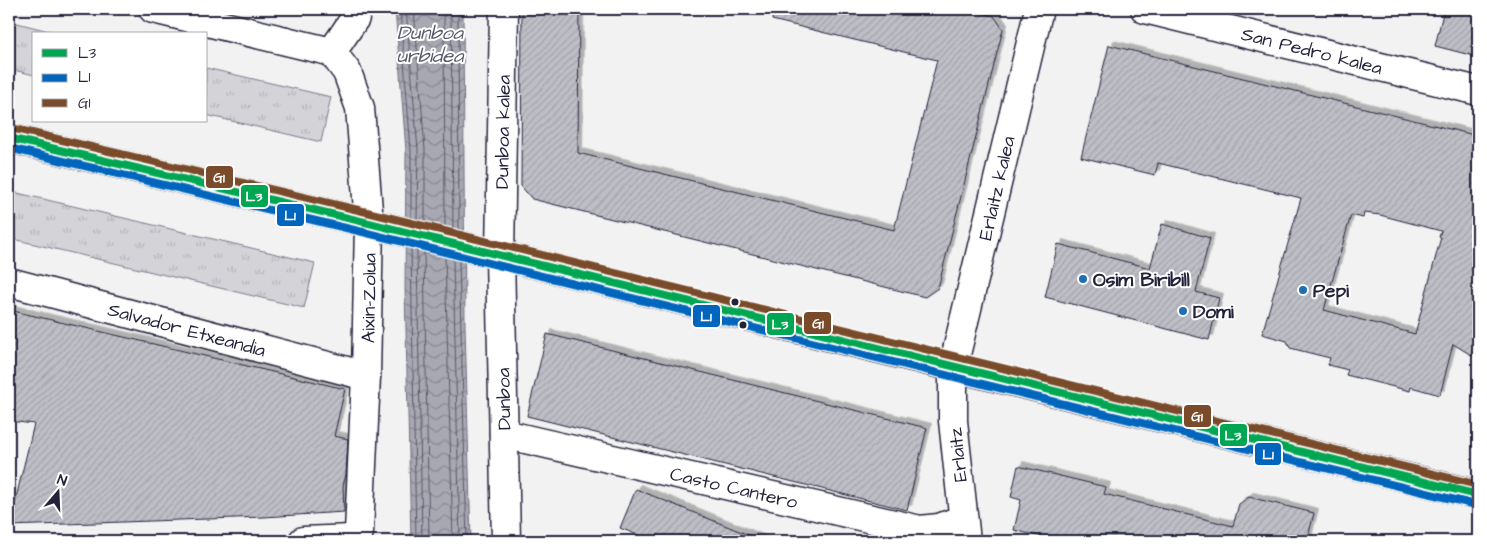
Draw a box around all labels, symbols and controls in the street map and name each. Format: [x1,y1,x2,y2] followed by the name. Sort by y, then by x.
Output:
[397,19,464,70] water label: Dunboa urbidea
[1238,21,1385,82] street label: San Pedro kalea
[32,32,208,122] legend
[78,43,96,64] text: L3
[78,67,90,88] text: L1
[489,74,518,189] street label: Dunboa kalea
[78,93,90,114] text: G1
[972,133,1023,243] street label: Erlaitz kalea
[205,165,234,189] line badge: G1
[213,168,225,188] text: G1
[240,184,269,208] line badge: L3
[246,187,263,207] text: L3
[276,203,305,227] line badge: L1
[284,206,296,226] text: L1
[355,252,384,343] street label: Aixin-Zolua
[1093,267,1190,294] place label: Osim Biribill
[1077,273,1089,285] marker: Osim Biribill
[1313,278,1349,305] place label: Pepi
[1297,284,1309,296] marker: Pepi
[105,296,269,365] street label: Salvador Etxeandia
[730,297,740,307] unlabelled marker
[1193,299,1234,326] place label: Domi
[692,304,721,328] line badge: L1
[1177,305,1189,317] marker: Domi
[700,307,712,327] text: L1
[803,311,832,335] line badge: G1
[766,312,795,336] line badge: L3
[812,314,824,334] text: G1
[772,315,789,335] text: L3
[738,320,748,330] unlabelled marker
[490,367,519,430] street label: Dunboa
[1183,404,1212,428] line badge: G1
[1191,407,1203,427] text: G1
[1219,423,1248,447] line badge: L3
[942,426,975,483] street label: Erlaitz
[1225,426,1242,446] text: L3
[1254,442,1282,466] line badge: L1
[1262,445,1274,465] text: L1
[667,461,801,516] street label: Casto Cantero
[32,468,82,518] north arrow
[54,470,70,492] text: N

